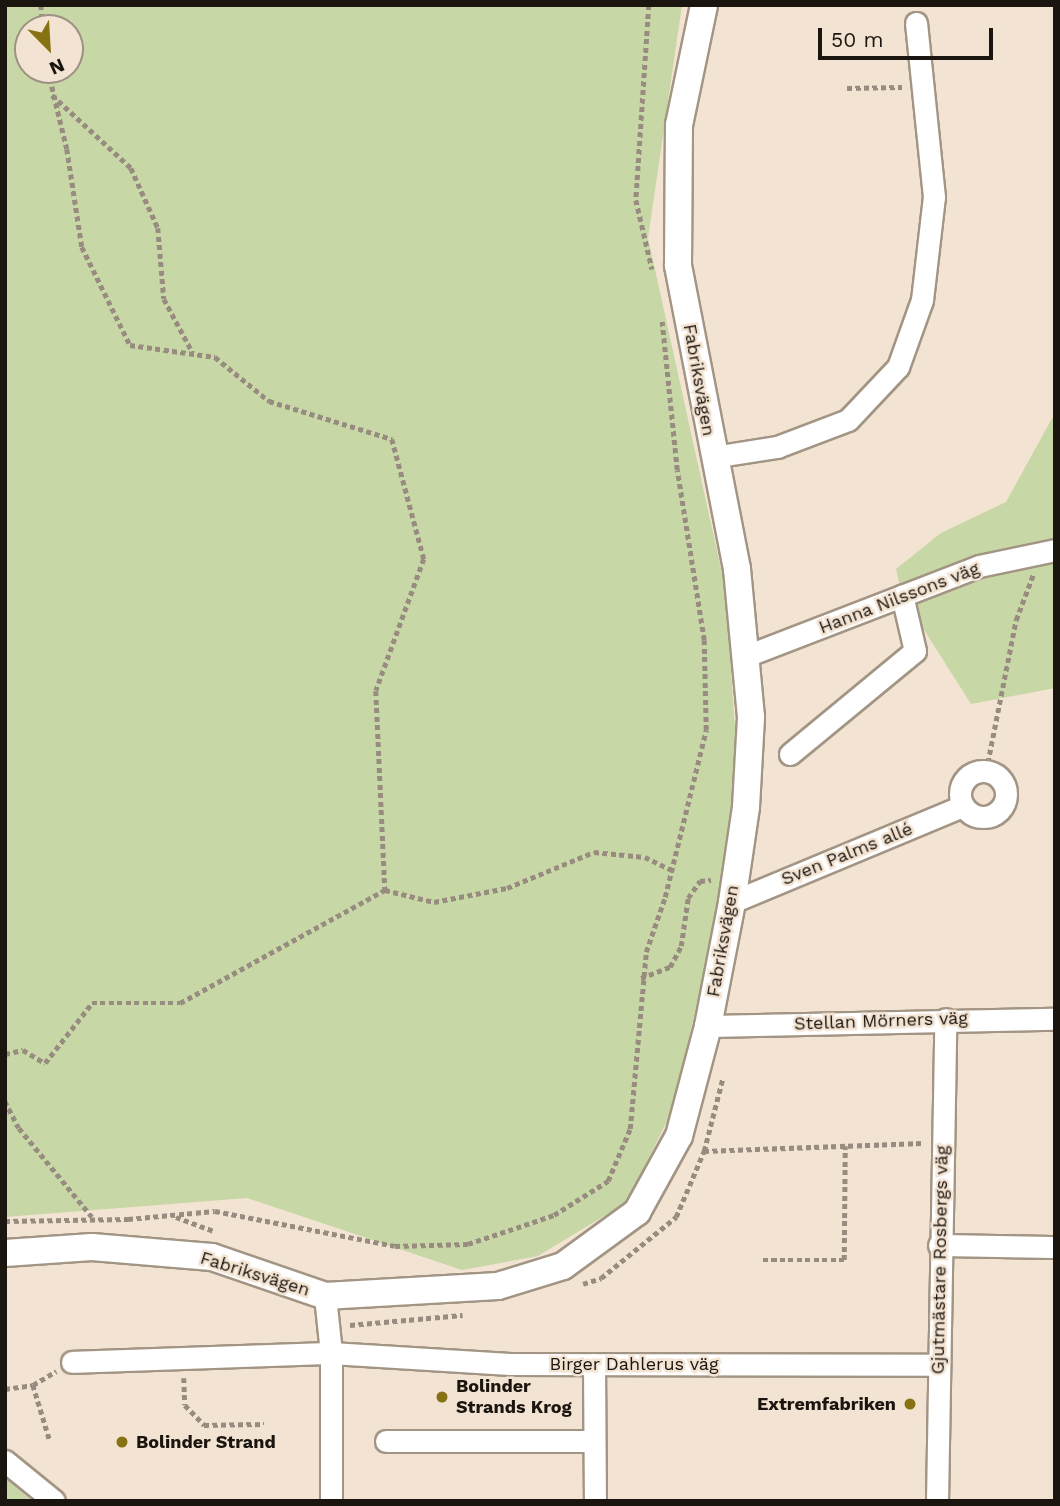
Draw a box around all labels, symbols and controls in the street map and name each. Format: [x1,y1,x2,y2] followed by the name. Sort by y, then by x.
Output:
[14,14,84,84] north arrow
[822,14,997,58] scale bar
[831,27,883,52] text: 50 m
[46,53,68,80] text: N
[679,322,719,438] street label: Fabriksvägen
[815,557,983,639] street label: Hanna Nilssons väg
[778,818,916,890] street label: Sven Palms allé
[703,883,743,999] street label: Fabriksvägen
[794,1007,968,1035] street label: Stellan Mörners väg
[927,1145,953,1375] street label: Gjutmästare Rosbergs väg
[198,1247,312,1301] street label: Fabriksvägen
[549,1353,719,1375] street label: Birger Dahlerus väg
[456,1376,572,1418] place label: Bolinder Strands Krog
[434,1389,450,1405] marker: Bolinder Strands Krog
[757,1393,896,1415] place label: Extremfabriken
[902,1396,918,1412] marker: Extremfabriken
[136,1431,276,1453] place label: Bolinder Strand
[114,1434,130,1450] marker: Bolinder Strand

